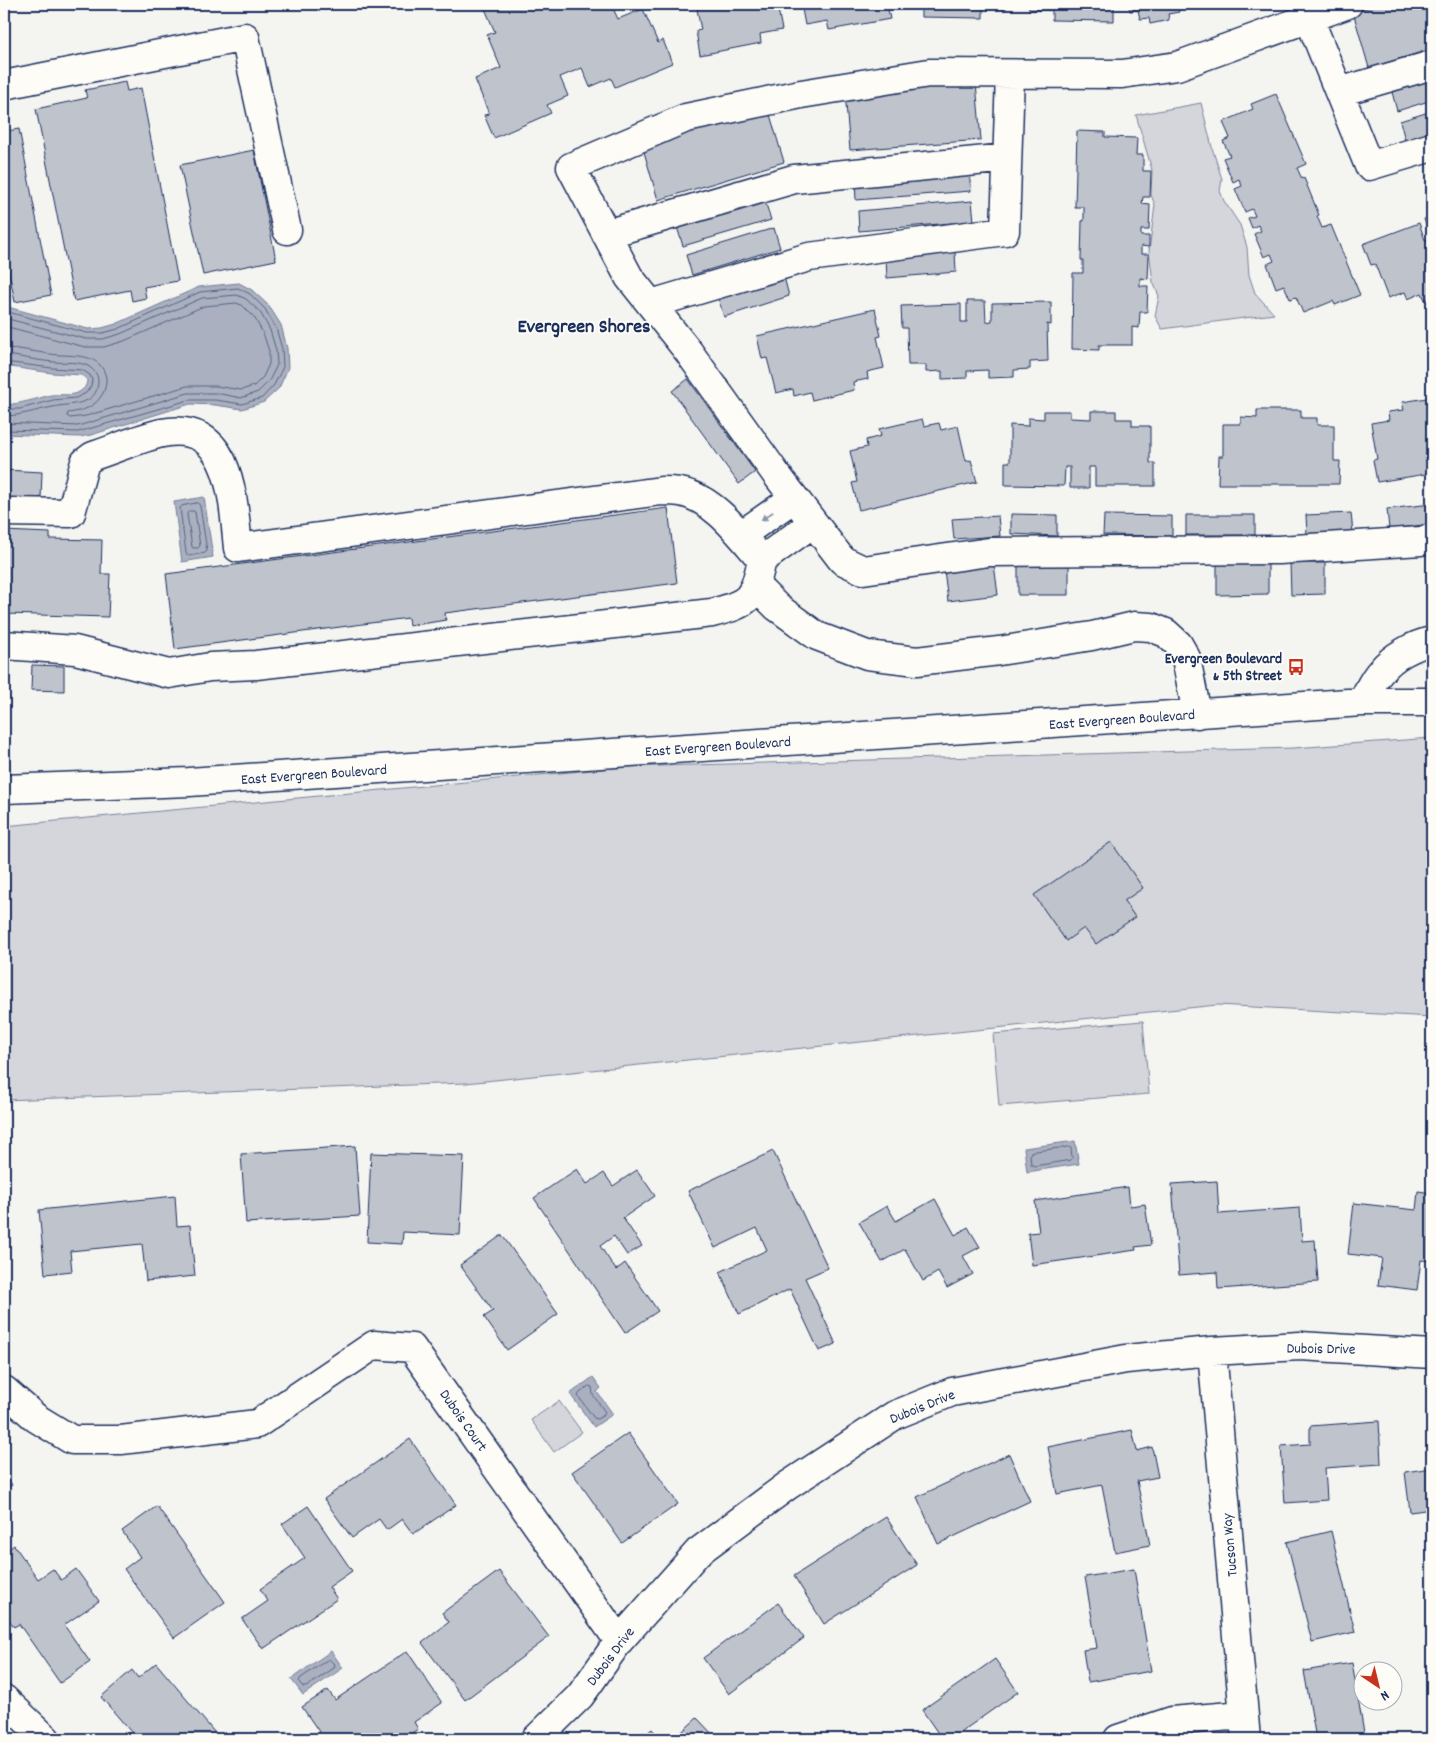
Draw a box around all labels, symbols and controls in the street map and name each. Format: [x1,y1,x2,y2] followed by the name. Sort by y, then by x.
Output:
[518,314,650,342] district label: Evergreen Shores
[760,511,774,521] one-way arrow
[1165,649,1282,688] place label: Evergreen Boulevard & 5th Street
[1286,657,1306,677] bus stop icon: Evergreen Boulevard & 5th Street
[1048,705,1196,737] street label: East Evergreen Boulevard
[644,732,792,764] street label: East Evergreen Boulevard
[240,760,388,792] street label: East Evergreen Boulevard
[1286,1338,1356,1362] street label: Dubois Drive
[887,1385,959,1431] street label: Dubois Drive
[433,1386,492,1457] street label: Dubois Court
[1217,1511,1245,1577] street label: Tucson Way
[582,1623,641,1691] street label: Dubois Drive
[1354,1660,1404,1710] north arrow
[1376,1685,1393,1705] text: N

